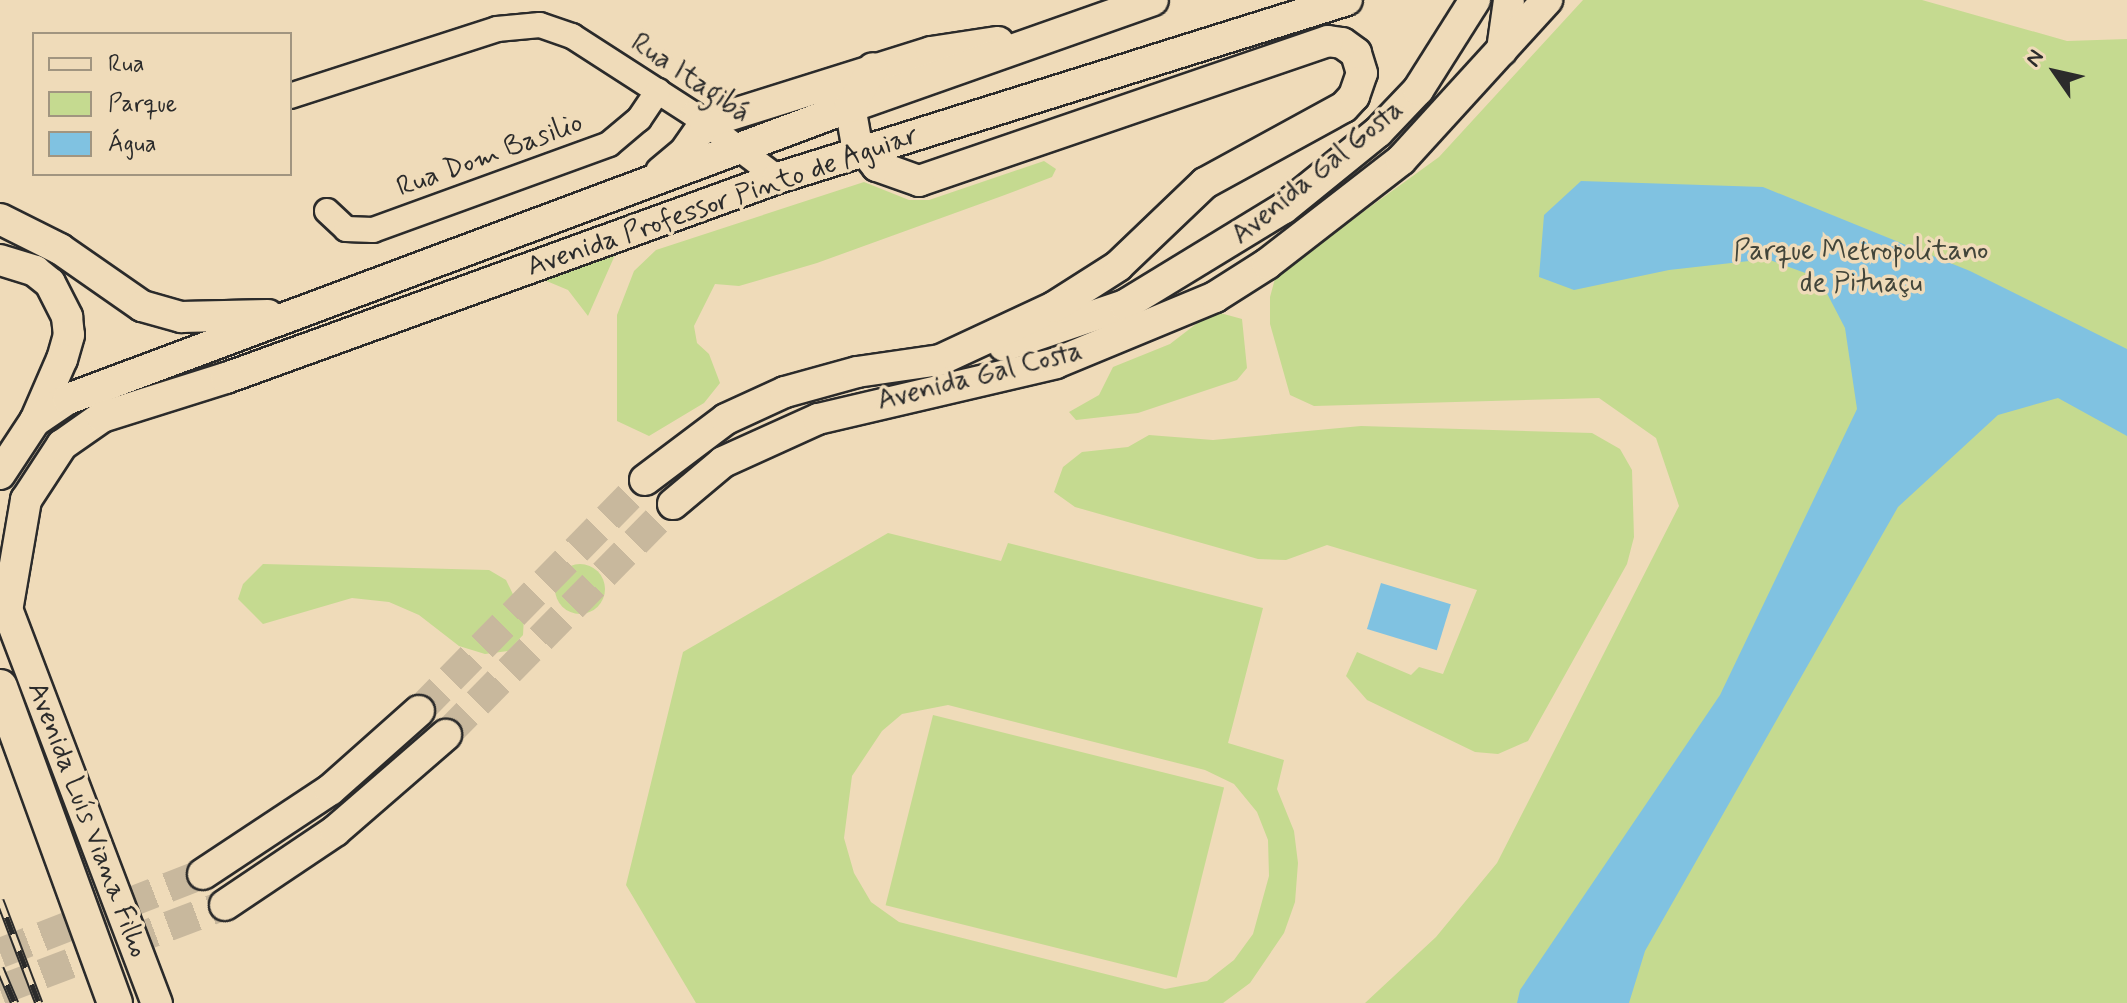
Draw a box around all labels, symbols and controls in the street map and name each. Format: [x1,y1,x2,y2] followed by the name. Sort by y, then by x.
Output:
[622,25,758,133] street label: Rua Itagibá
[32,32,292,176] legend
[2015,32,2095,112] north arrow
[2019,45,2051,72] text: N
[108,49,145,80] text: Rua
[108,89,177,120] text: Parque
[1225,93,1411,253] street label: Avenida Gal Gosta
[393,107,587,205] street label: Rua Dom Basilio
[529,121,917,283] street label: Avenida Professor Pinto de Aguiar
[108,129,157,160] text: Água
[1734,235,1988,301] park label: Parque Metropolitano de Pituaçu
[873,335,1087,419] street label: Avenida Gal Costa
[20,680,154,960] street label: Avenida Luís Viana Filho

